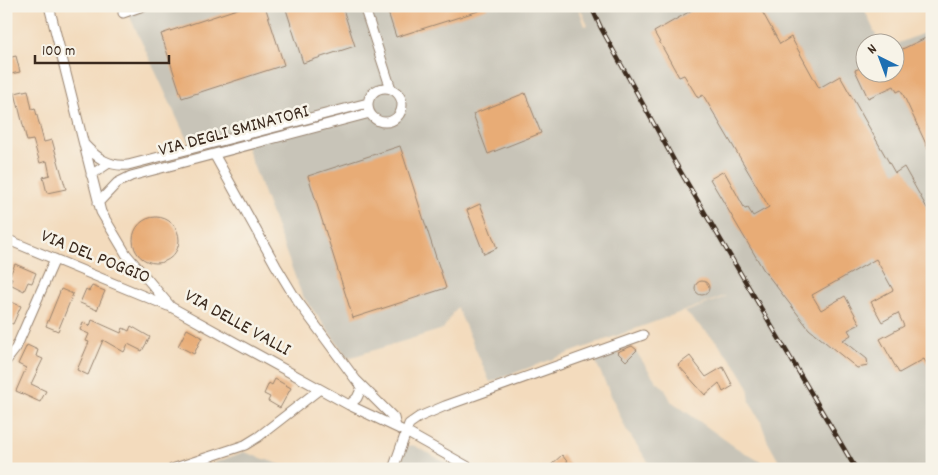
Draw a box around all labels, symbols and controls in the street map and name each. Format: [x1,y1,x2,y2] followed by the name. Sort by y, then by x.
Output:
[35,32,169,64] scale bar
[856,32,906,82] north arrow
[863,40,882,60] text: N
[42,41,75,63] text: 100 m
[156,99,312,165] street label: VIA DEGLI SMINATORI
[36,224,154,292] street label: VIA DEL POGGIO
[179,284,295,364] street label: VIA DELLE VALLI

